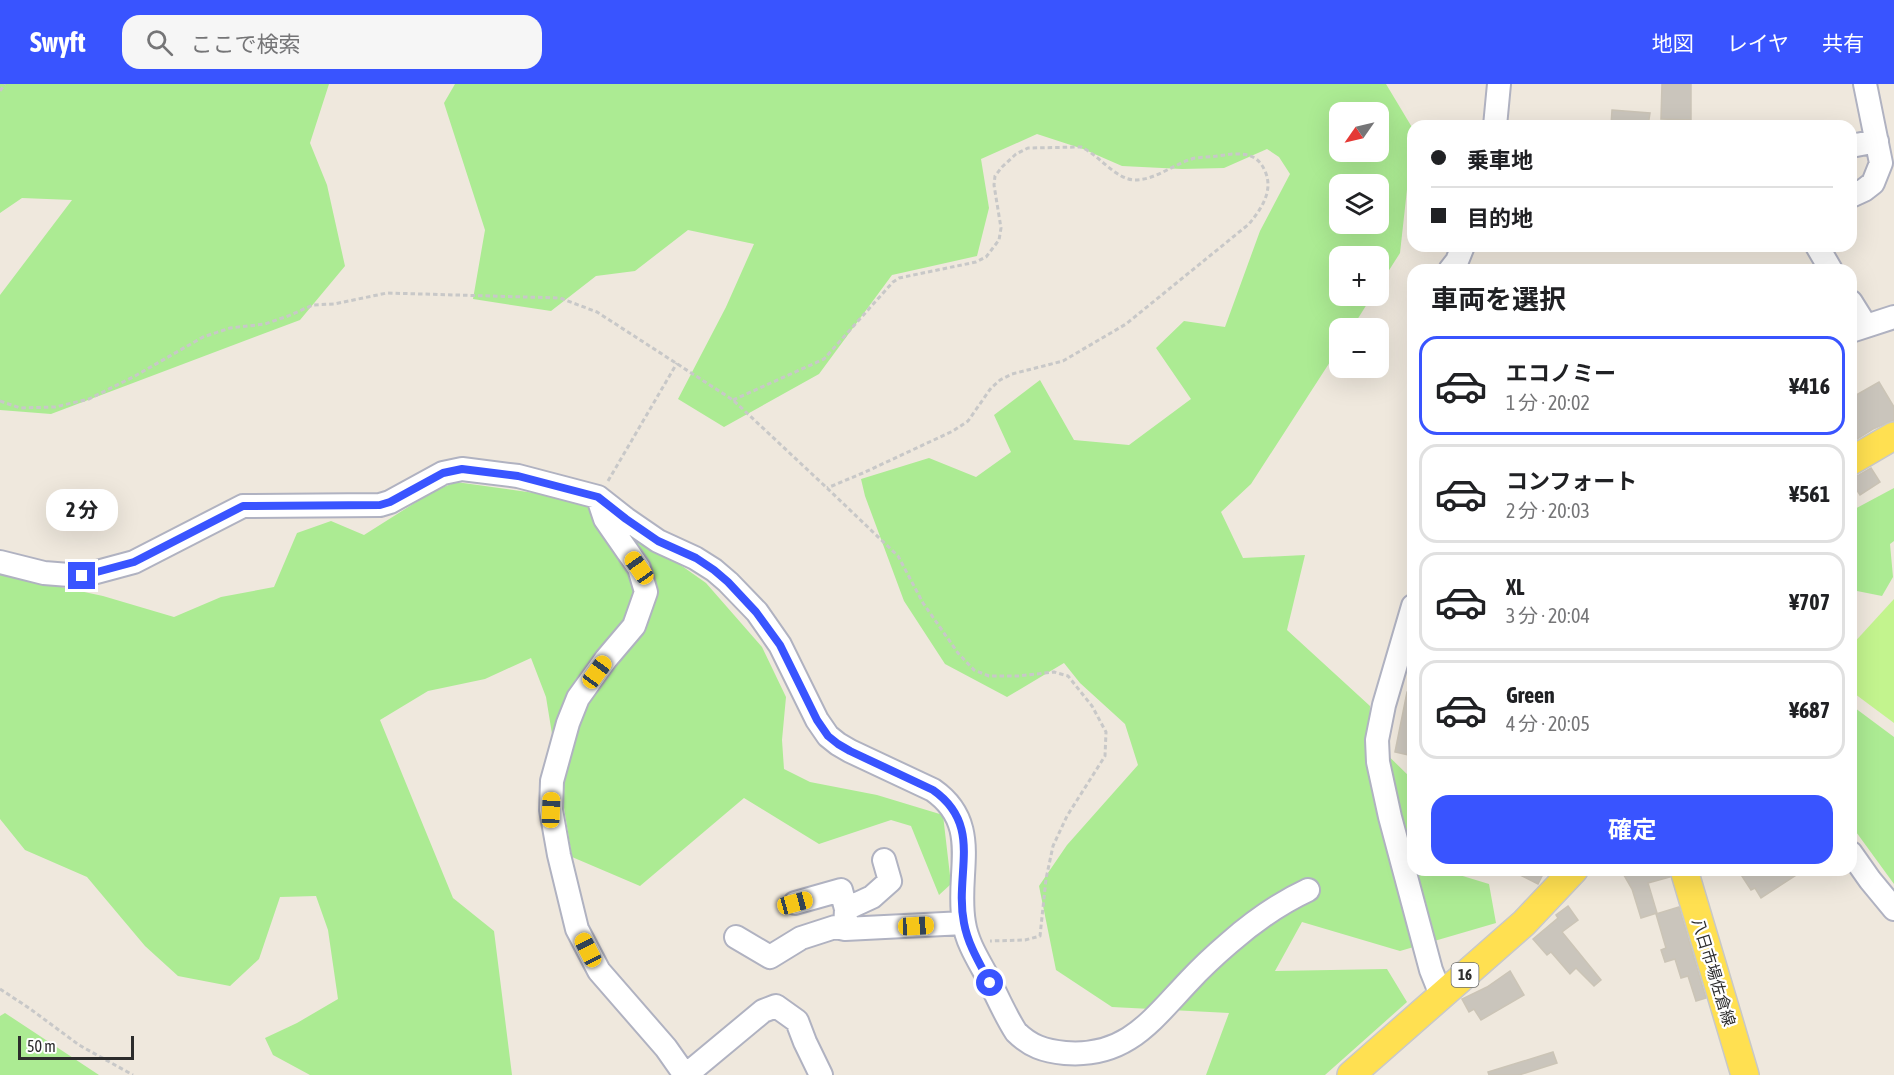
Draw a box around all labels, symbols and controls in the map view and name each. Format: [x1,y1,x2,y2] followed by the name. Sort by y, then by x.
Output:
[122,15,542,69] search box
[30,26,86,58] text: Swyft
[143,26,176,59] icon: search
[191,31,301,57] text: ここで検索
[1652,31,1694,55] text: 地図
[1727,31,1789,55] text: レイヤ
[1822,31,1864,55] text: 共有
[1329,102,1389,162] north arrow
[1329,102,1389,378] map controls
[1467,147,1533,173] text: 乗車地
[1329,174,1389,234] button: layers
[1467,205,1533,231] text: 目的地
[1329,246,1389,306] button: +
[1431,284,1566,315] text: 車両を選択
[1329,318,1389,378] button: −
[1434,359,1488,413] icon: car
[1506,360,1616,386] text: エコノミー
[1789,373,1830,399] text: ¥416
[1506,391,1590,414] text: 1 分 · 20:02
[1434,467,1488,521] icon: car
[1506,468,1637,494] text: コンフォート
[1789,481,1830,507] text: ¥561
[46,489,118,531] callout: 2 分
[66,498,98,521] text: 2 分
[1506,499,1590,522] text: 2 分 · 20:03
[621,548,657,588] car
[68,562,95,589] route end
[1506,574,1524,600] text: XL
[1434,575,1488,629] icon: car
[1789,589,1830,615] text: ¥707
[1506,604,1590,627] text: 3 分 · 20:04
[579,652,615,692] car
[1506,682,1555,708] text: Green
[1434,683,1488,737] icon: car
[1789,697,1830,723] text: ¥687
[1506,712,1590,735] text: 4 分 · 20:05
[541,792,561,828] car
[1431,795,1833,864] button: 確定
[775,890,815,916] car
[898,916,934,936] car
[1689,916,1739,1028] street label: 八日市場佐倉線
[572,930,604,970] car
[1452,963,1478,987] road number: 16
[976,969,1003,996] route start
[18,1033,134,1060] scale bar
[27,1037,56,1055] text: 50 m

